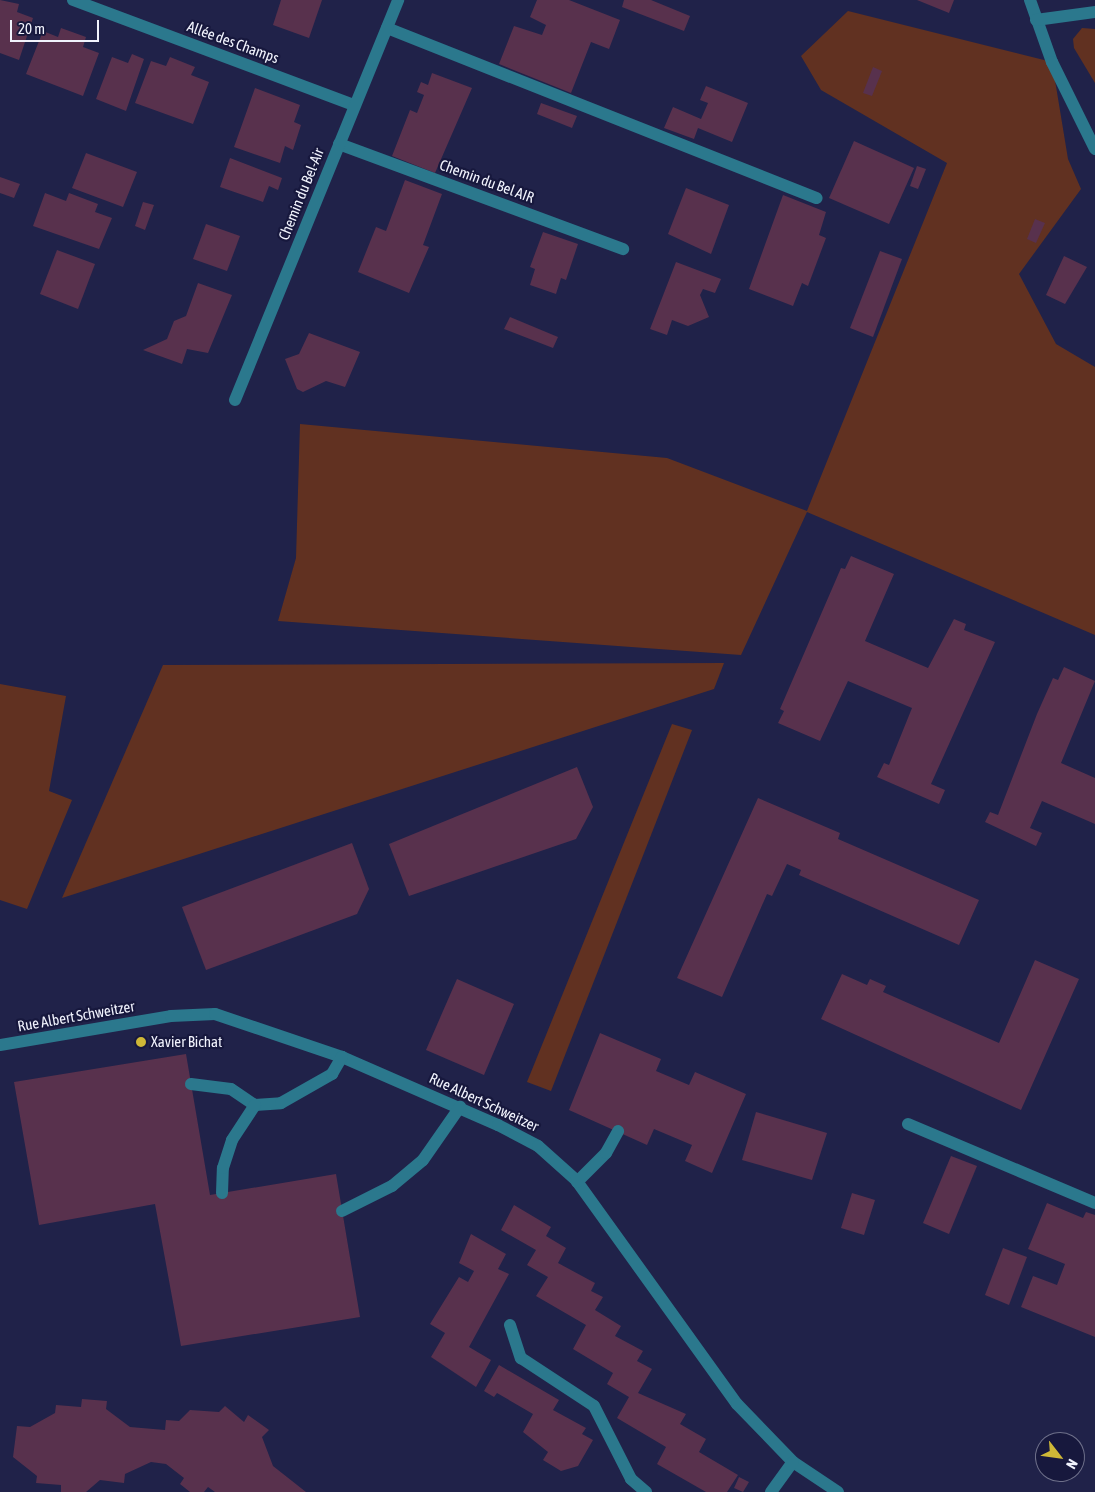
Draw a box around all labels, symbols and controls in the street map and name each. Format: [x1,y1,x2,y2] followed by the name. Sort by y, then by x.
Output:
[12,10,101,42] scale bar
[185,17,281,67] street label: Allée des Champs
[18,20,45,37] text: 20 m
[274,145,328,243] street label: Chemin du Bel-Air
[437,156,537,206] street label: Chemin du Bel AIR
[16,997,136,1035] street label: Rue Albert Schweitzer
[151,1033,222,1051] place label: Xavier Bichat
[135,1036,147,1048] marker: Xavier Bichat
[426,1069,542,1135] street label: Rue Albert Schweitzer
[1035,1432,1085,1482] north arrow
[1063,1456,1081,1472] text: N

